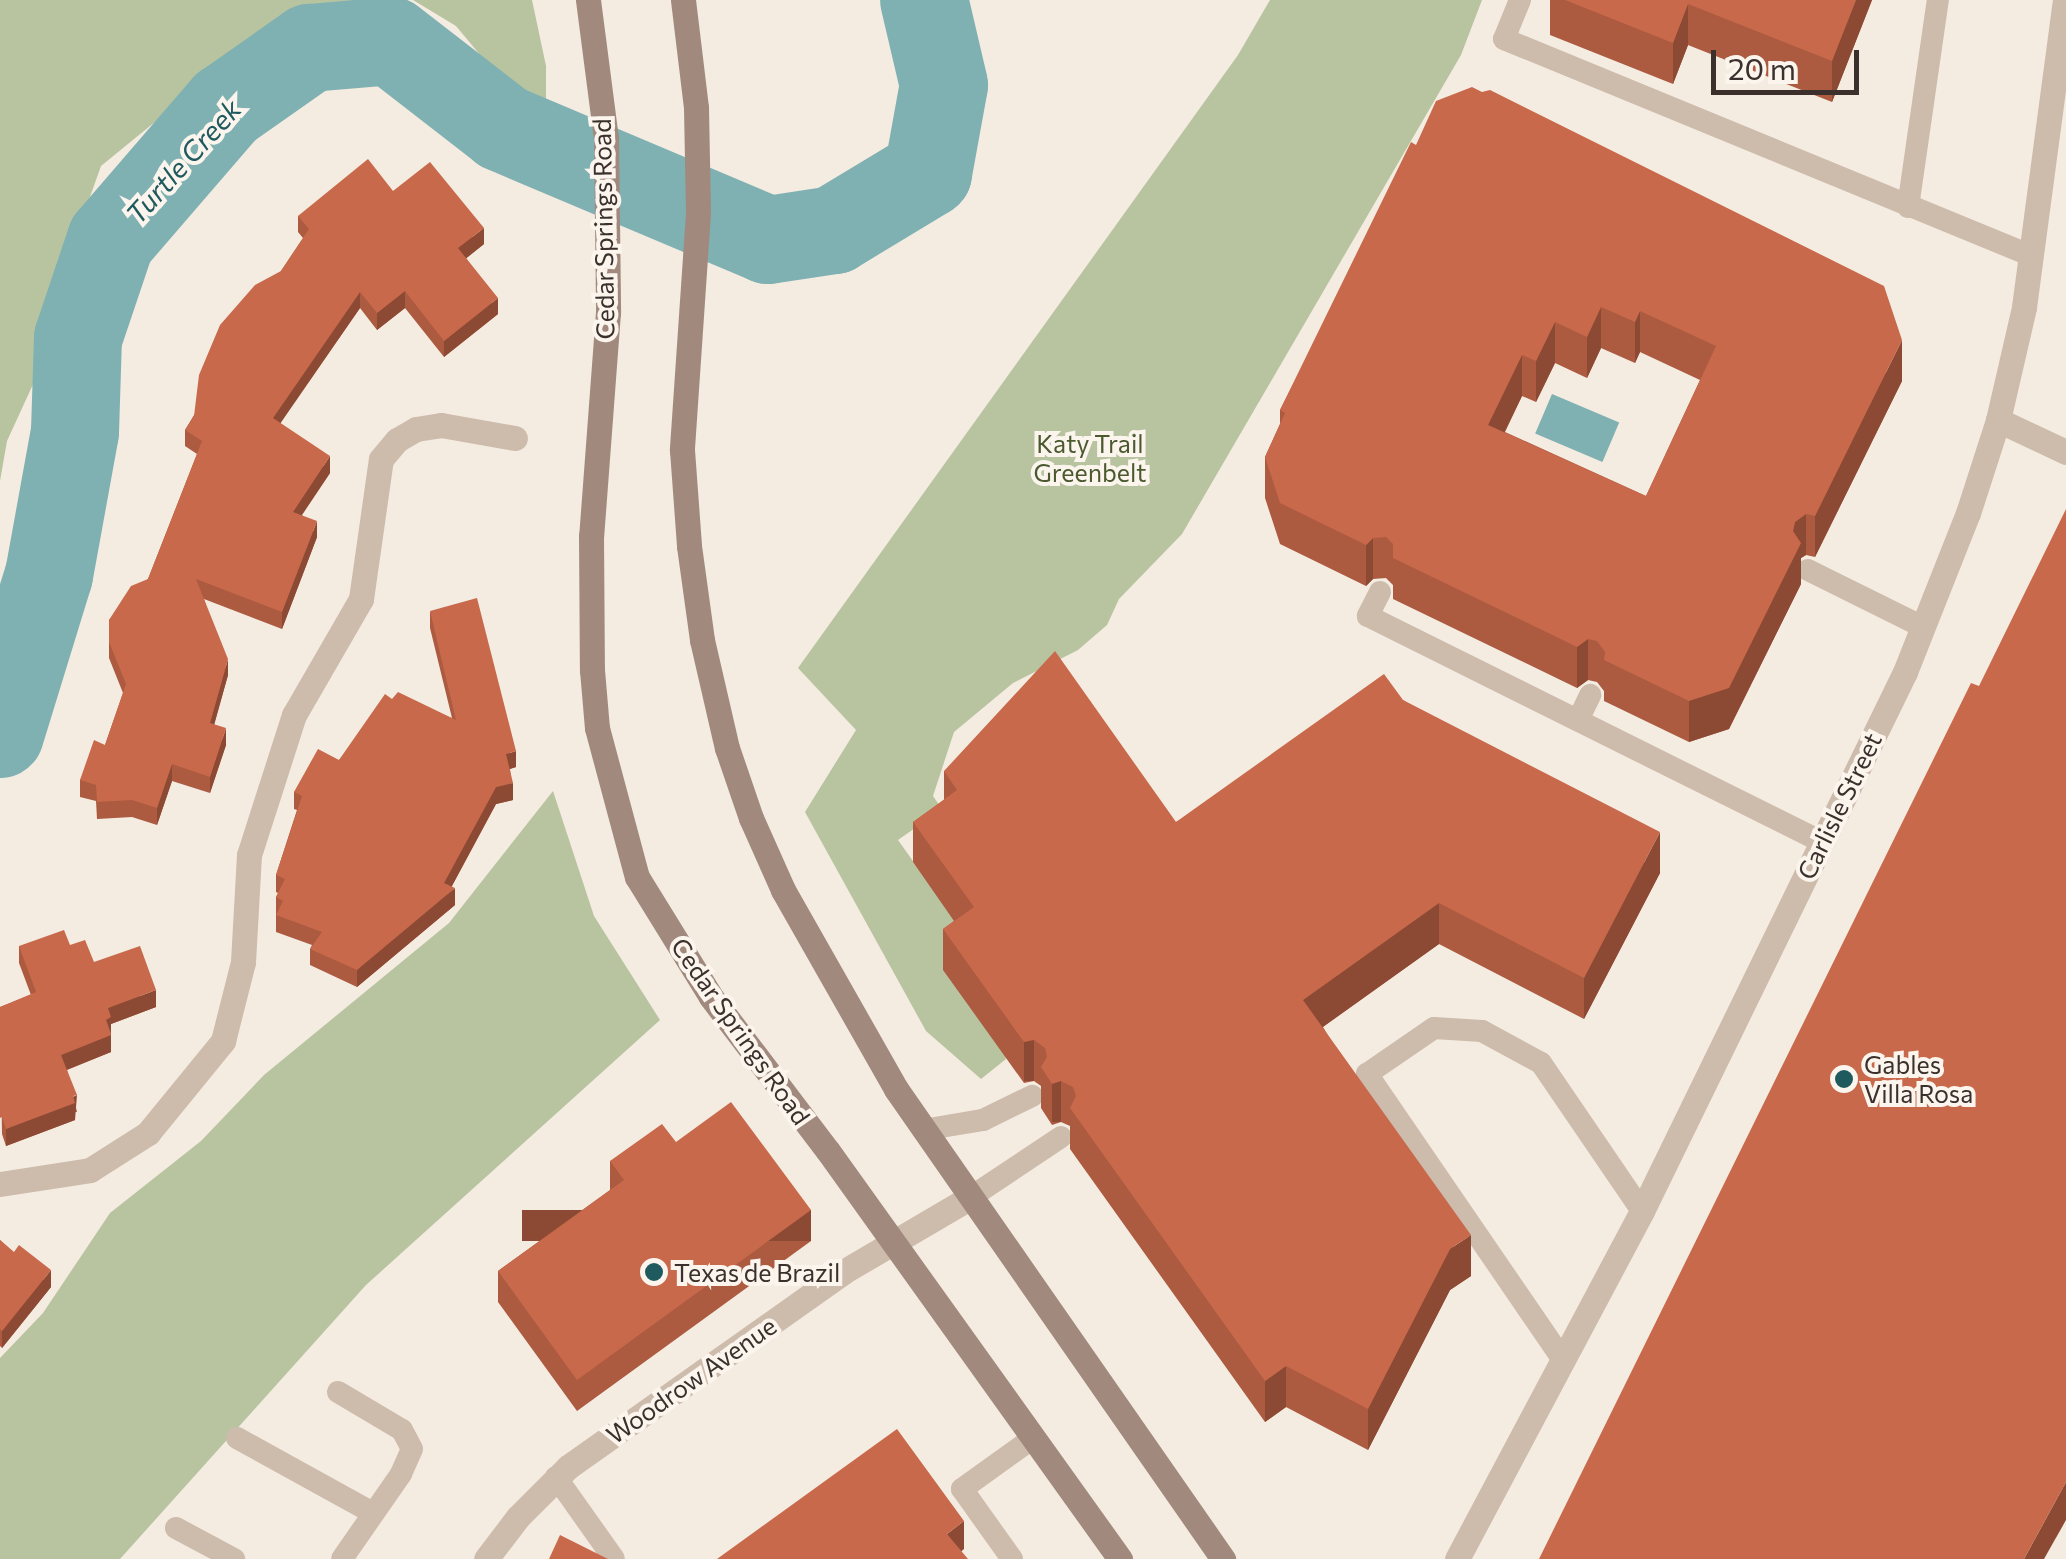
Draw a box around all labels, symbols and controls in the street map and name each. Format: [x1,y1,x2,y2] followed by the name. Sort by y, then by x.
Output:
[1716,30,1864,92] scale bar
[1728,49,1796,86] text: 20 m
[118,92,248,230] water label: Turtle Creek
[586,118,620,340] street label: Cedar Springs Road
[1033,429,1147,488] park label: Katy Trail Greenbelt
[1791,728,1887,884] street label: Carlisle Street
[665,932,817,1130] street label: Cedar Springs Road
[1864,1050,1973,1109] place label: Gables Villa Rosa
[1833,1068,1855,1090] marker: Gables Villa Rosa
[674,1257,840,1287] place label: Texas de Brazil
[643,1261,665,1283] marker: Texas de Brazil
[600,1310,782,1450] street label: Woodrow Avenue

